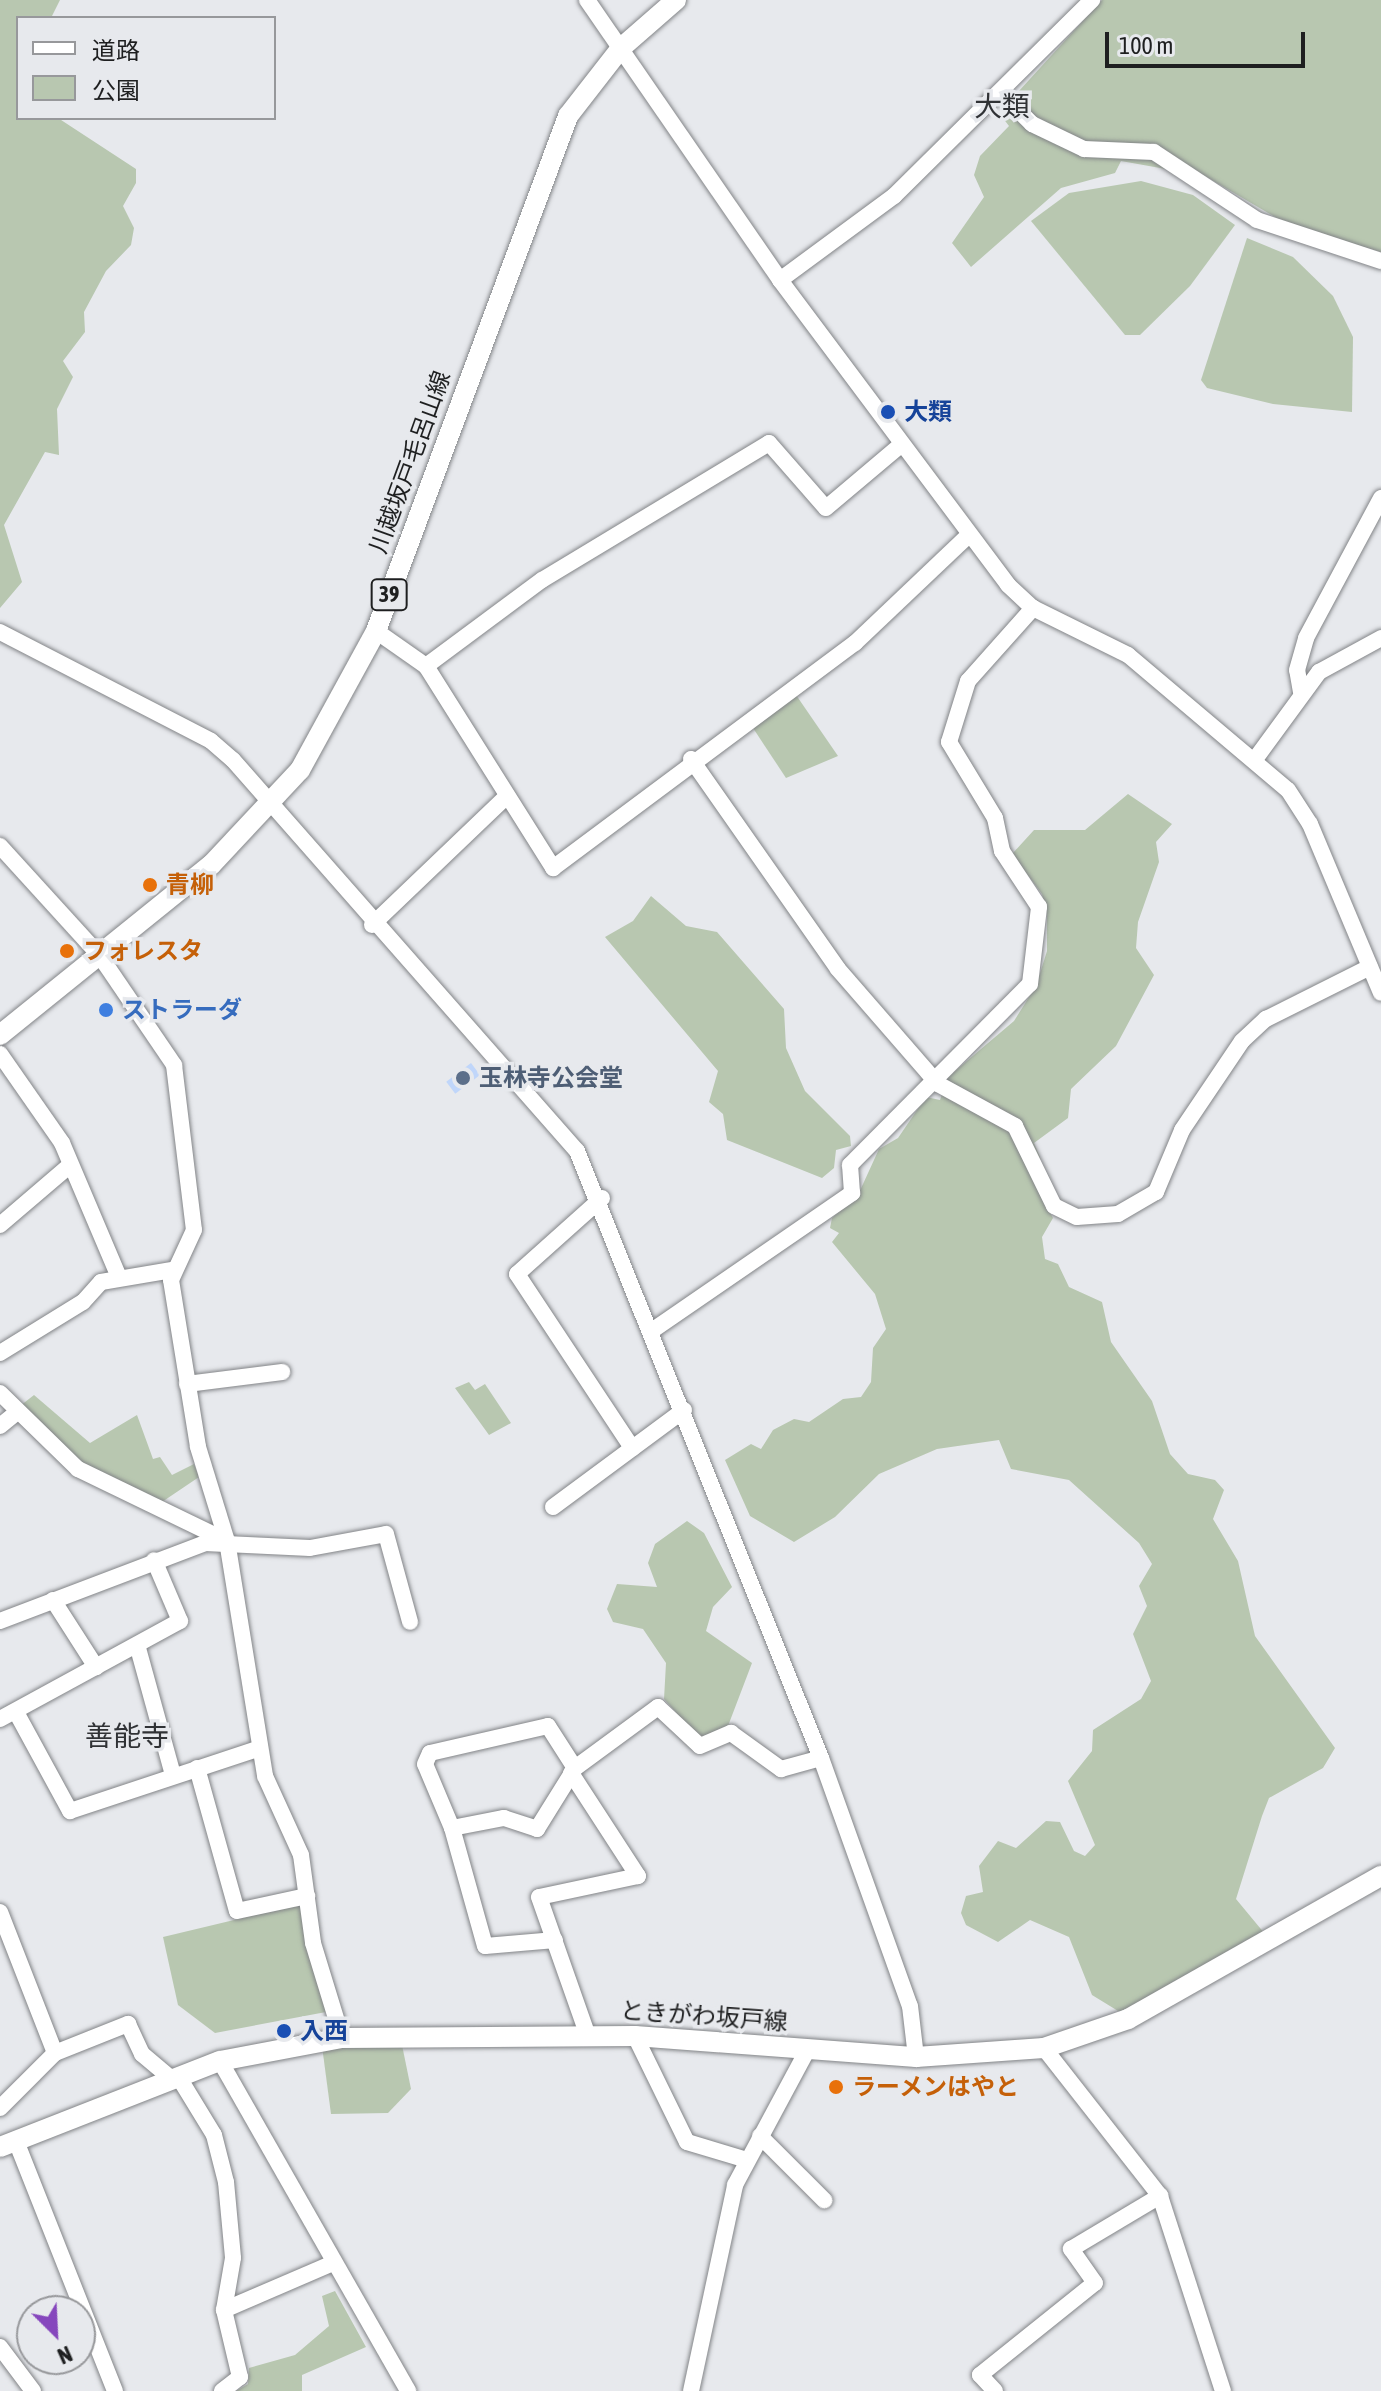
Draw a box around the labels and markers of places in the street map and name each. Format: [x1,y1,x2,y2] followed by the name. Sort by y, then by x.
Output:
[904,398,952,426] place label: 大類
[879,403,897,421] marker: 大類
[166,871,214,899] place label: 青柳
[141,876,159,894] marker: 青柳
[83,937,203,965] place label: フォレスタ
[58,942,76,960] marker: フォレスタ
[122,996,242,1024] place label: ストラーダ
[97,1001,115,1019] marker: ストラーダ
[479,1064,623,1092] place label: 玉林寺公会堂
[454,1069,472,1087] marker: 玉林寺公会堂
[300,2017,348,2045] place label: 入西
[275,2022,293,2040] marker: 入西
[852,2073,1020,2101] place label: ラーメンはやと
[827,2078,845,2096] marker: ラーメンはやと

